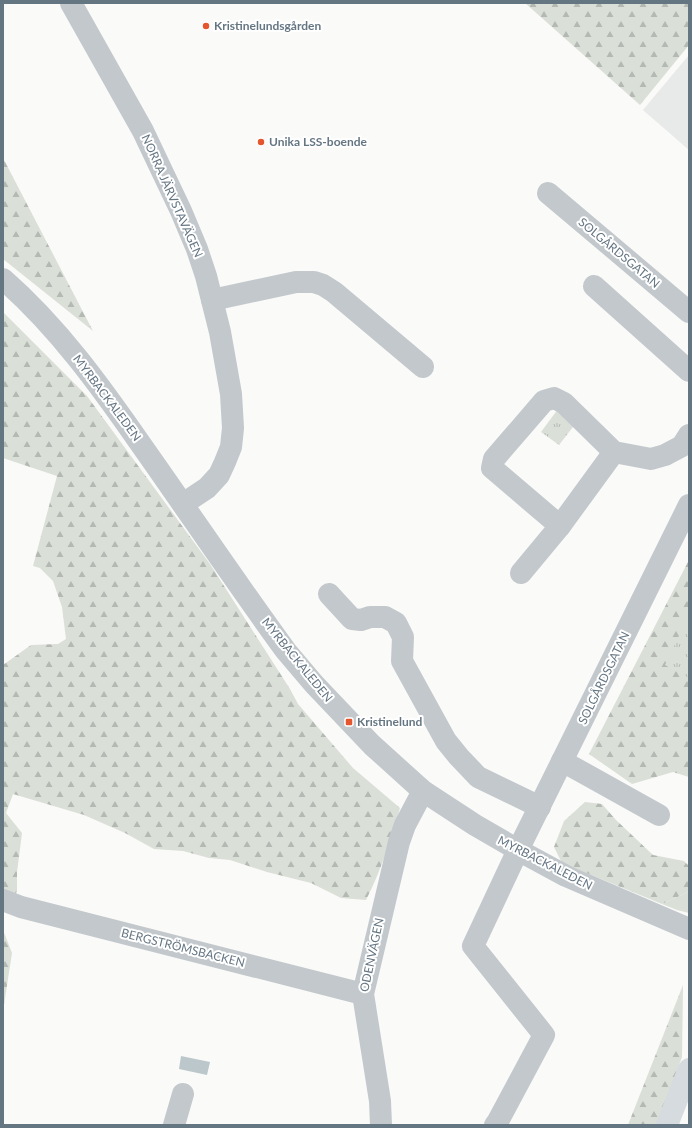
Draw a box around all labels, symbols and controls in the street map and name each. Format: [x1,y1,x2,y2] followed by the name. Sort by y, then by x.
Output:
[214,18,321,33] place label: Kristinelundsgården
[201,21,211,31] marker: Kristinelundsgården
[139,132,206,260] street label: NORRA JÄRVSTAVÄGEN
[269,134,368,149] place label: Unika LSS-boende
[256,137,266,147] marker: Unika LSS-boende
[576,214,663,291] street label: SOLGÅRDSGATAN
[70,352,145,444] street label: MYRBACKALEDEN
[259,615,336,705] street label: MYRBACKALEDEN
[575,629,633,727] street label: SOLGÅRDSGATAN
[357,714,422,729] place label: Kristinelund
[344,717,354,727] marker: Kristinelund
[495,832,595,893] street label: MYRBACKALEDEN
[356,917,387,993] street label: ODENVÄGEN
[120,925,246,970] street label: BERGSTRÖMSBACKEN

